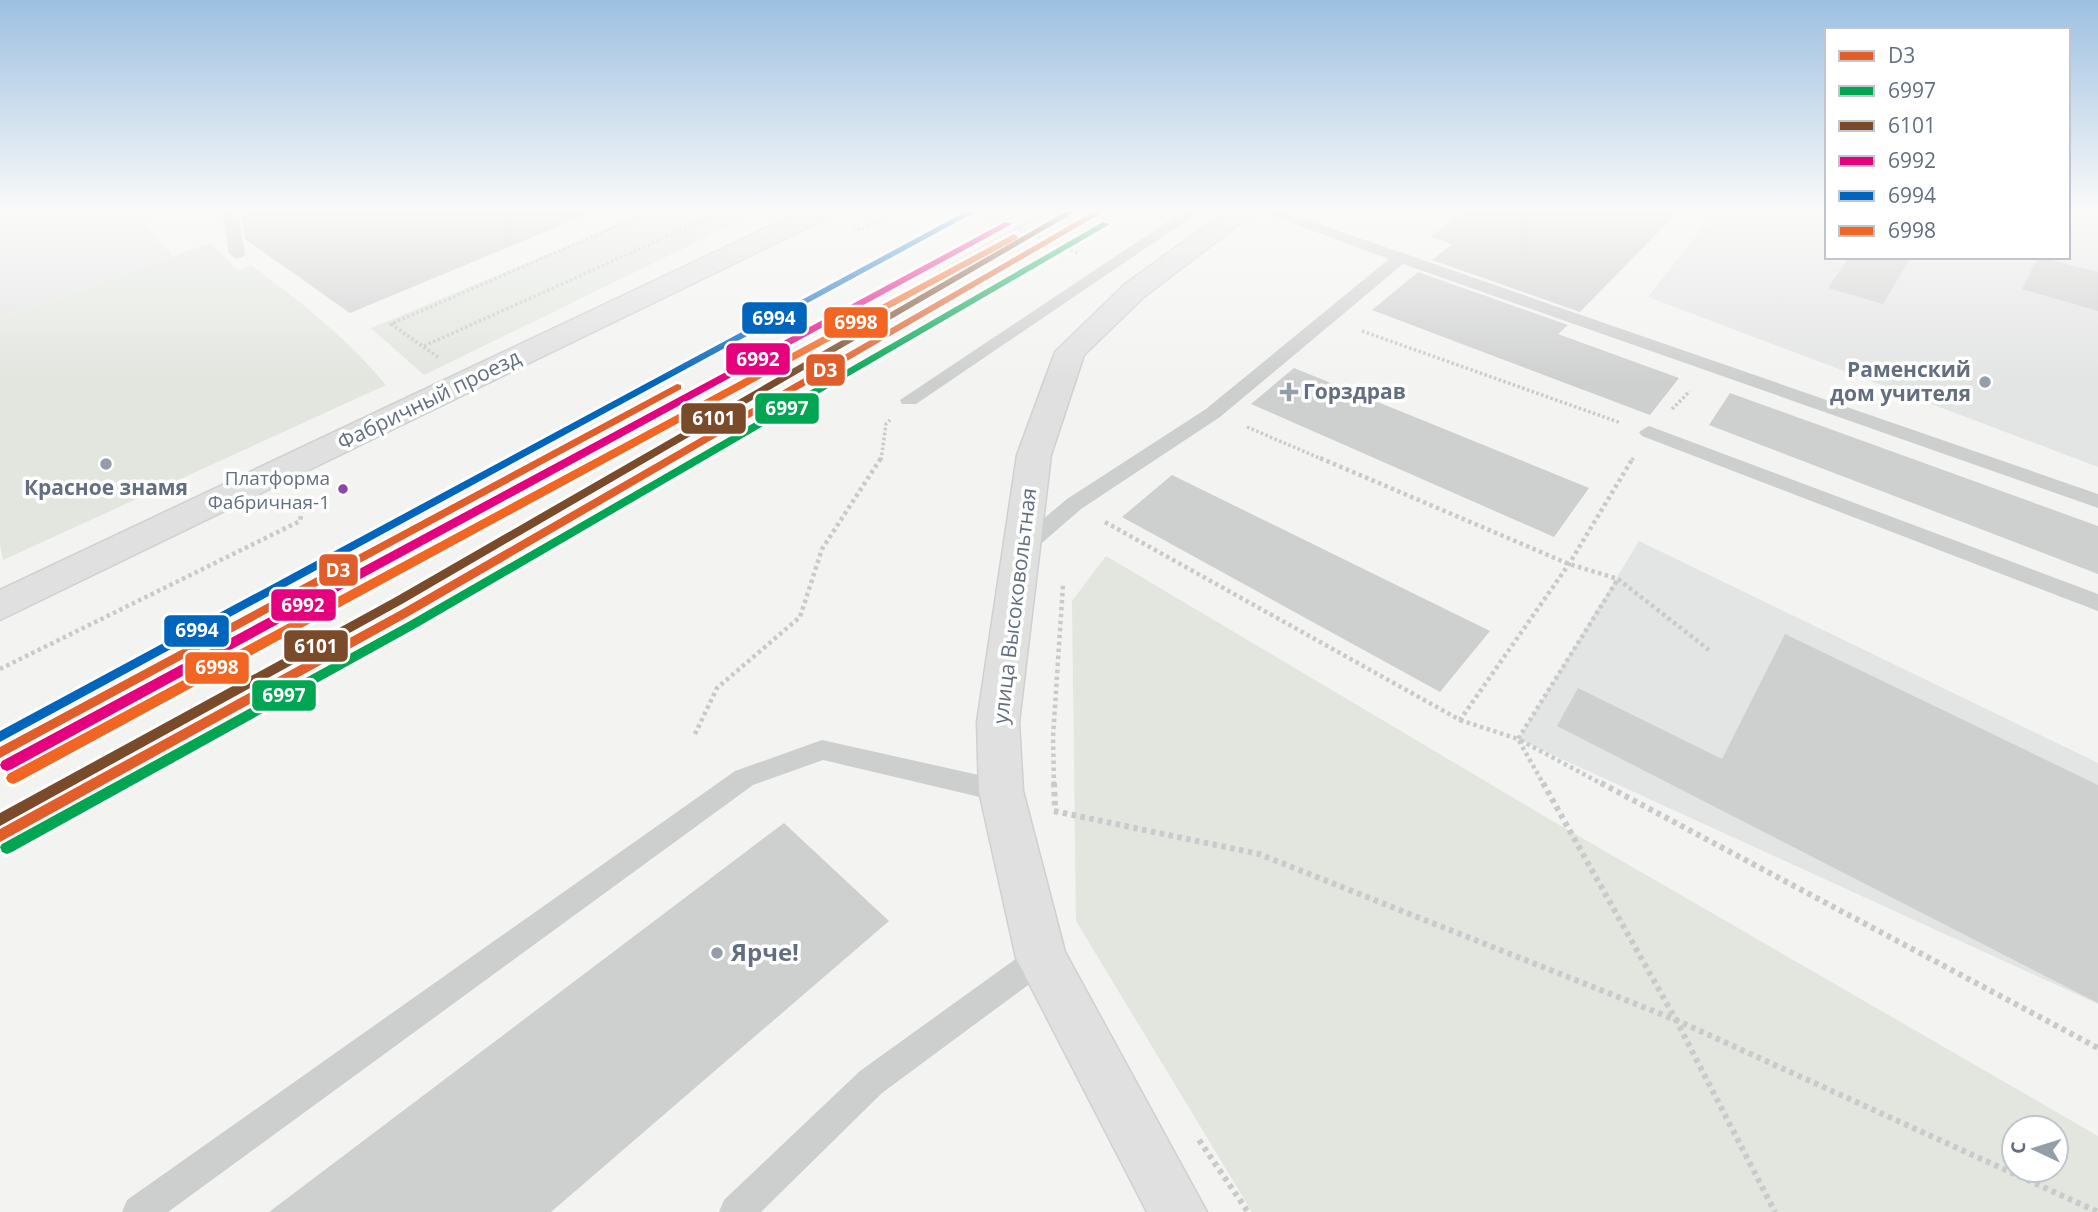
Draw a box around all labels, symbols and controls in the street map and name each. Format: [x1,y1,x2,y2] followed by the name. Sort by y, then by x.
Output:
[1825,28,2070,259] legend
[1888,41,1915,69] text: D3
[1888,76,1936,104] text: 6997
[1888,111,1936,139] text: 6101
[1888,146,1936,174] text: 6992
[1888,181,1936,209] text: 6994
[1888,216,1936,244] text: 6998
[741,301,808,335] line badge: 6994
[752,305,796,331] text: 6994
[823,306,889,339] line badge: 6998
[834,309,878,335] text: 6998
[725,342,791,376] line badge: 6992
[332,343,525,456] street label: Фабричный проезд
[736,346,780,372] text: 6992
[805,353,846,387] line badge: D3
[1830,355,1971,407] place label: Раменский дом учителя
[813,357,838,383] text: D3
[1977,374,1993,390] marker: Раменский дом учителя
[1303,377,1406,405] place label: Горздрав
[1281,384,1297,400] marker: Горздрав
[754,392,820,425] line badge: 6997
[765,395,809,421] text: 6997
[680,402,747,435] line badge: 6101
[692,405,736,431] text: 6101
[98,456,114,472] marker: Красное знамя
[208,465,330,515] place label: Платформа Фабричная-1
[24,473,188,501] place label: Красное знамя
[336,482,350,496] marker: Платформа Фабричная-1
[986,486,1042,725] street label: улица Высоковольтная
[318,553,359,587] line badge: D3
[326,557,351,583] text: D3
[270,588,337,622] line badge: 6992
[281,592,325,618] text: 6992
[163,614,230,648] line badge: 6994
[175,617,219,643] text: 6994
[283,629,349,663] line badge: 6101
[294,633,338,659] text: 6101
[184,651,250,685] line badge: 6998
[195,654,239,680] text: 6998
[251,679,317,712] line badge: 6997
[262,682,306,708] text: 6997
[730,935,799,968] place label: Ярче!
[709,945,725,961] marker: Ярче!
[2000,1114,2070,1184] north arrow
[2005,1141,2031,1155] text: С

